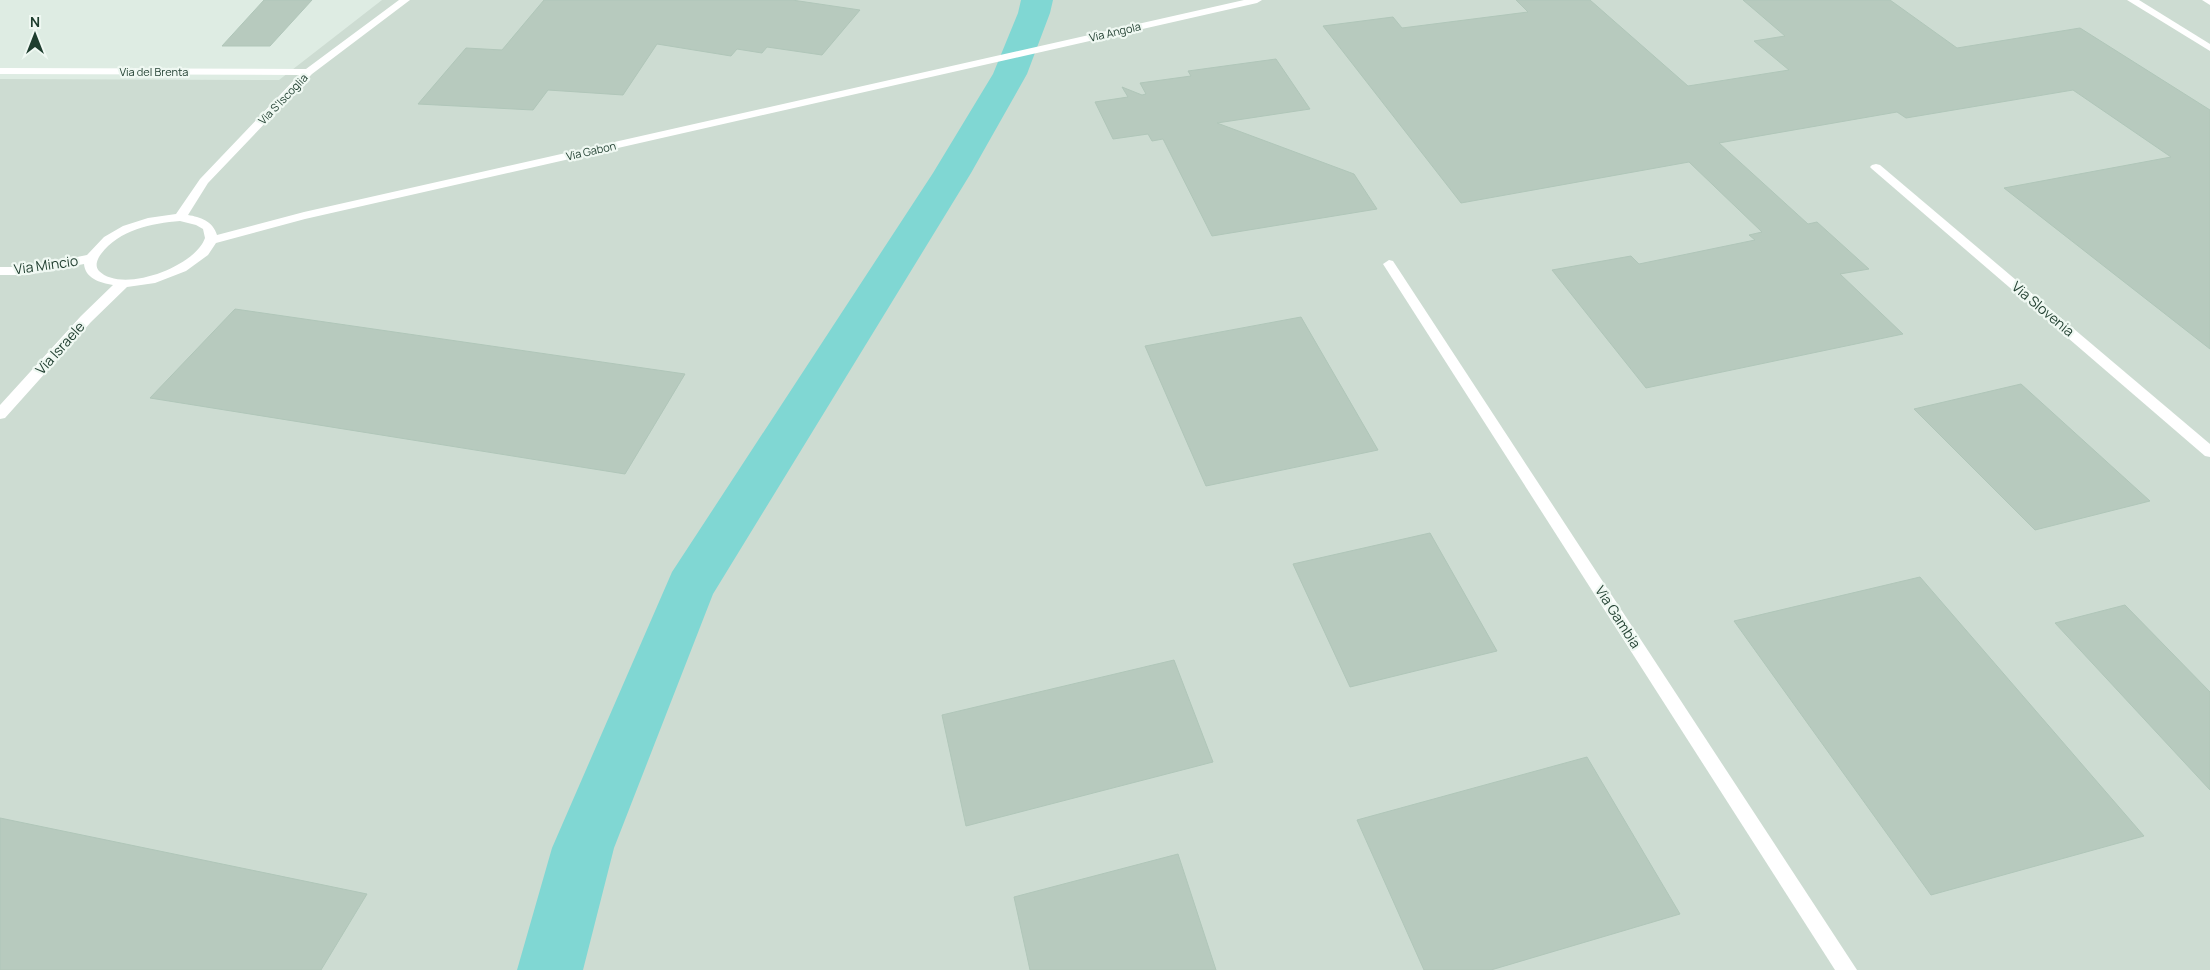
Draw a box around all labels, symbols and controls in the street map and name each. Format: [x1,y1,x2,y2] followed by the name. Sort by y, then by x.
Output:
[10,10,60,60] north arrow
[30,12,40,31] text: N
[1088,18,1142,45] street label: Via Angola
[120,64,188,79] street label: Via del Brenta
[255,70,311,127] street label: Via S'Iscoglia
[564,138,617,164] street label: Via Gabon
[13,251,79,278] street label: Via Mincio
[2008,277,2079,340] street label: Via Slovenia
[31,317,88,378] street label: Via Israele
[1591,582,1646,652] street label: Via Gambia

